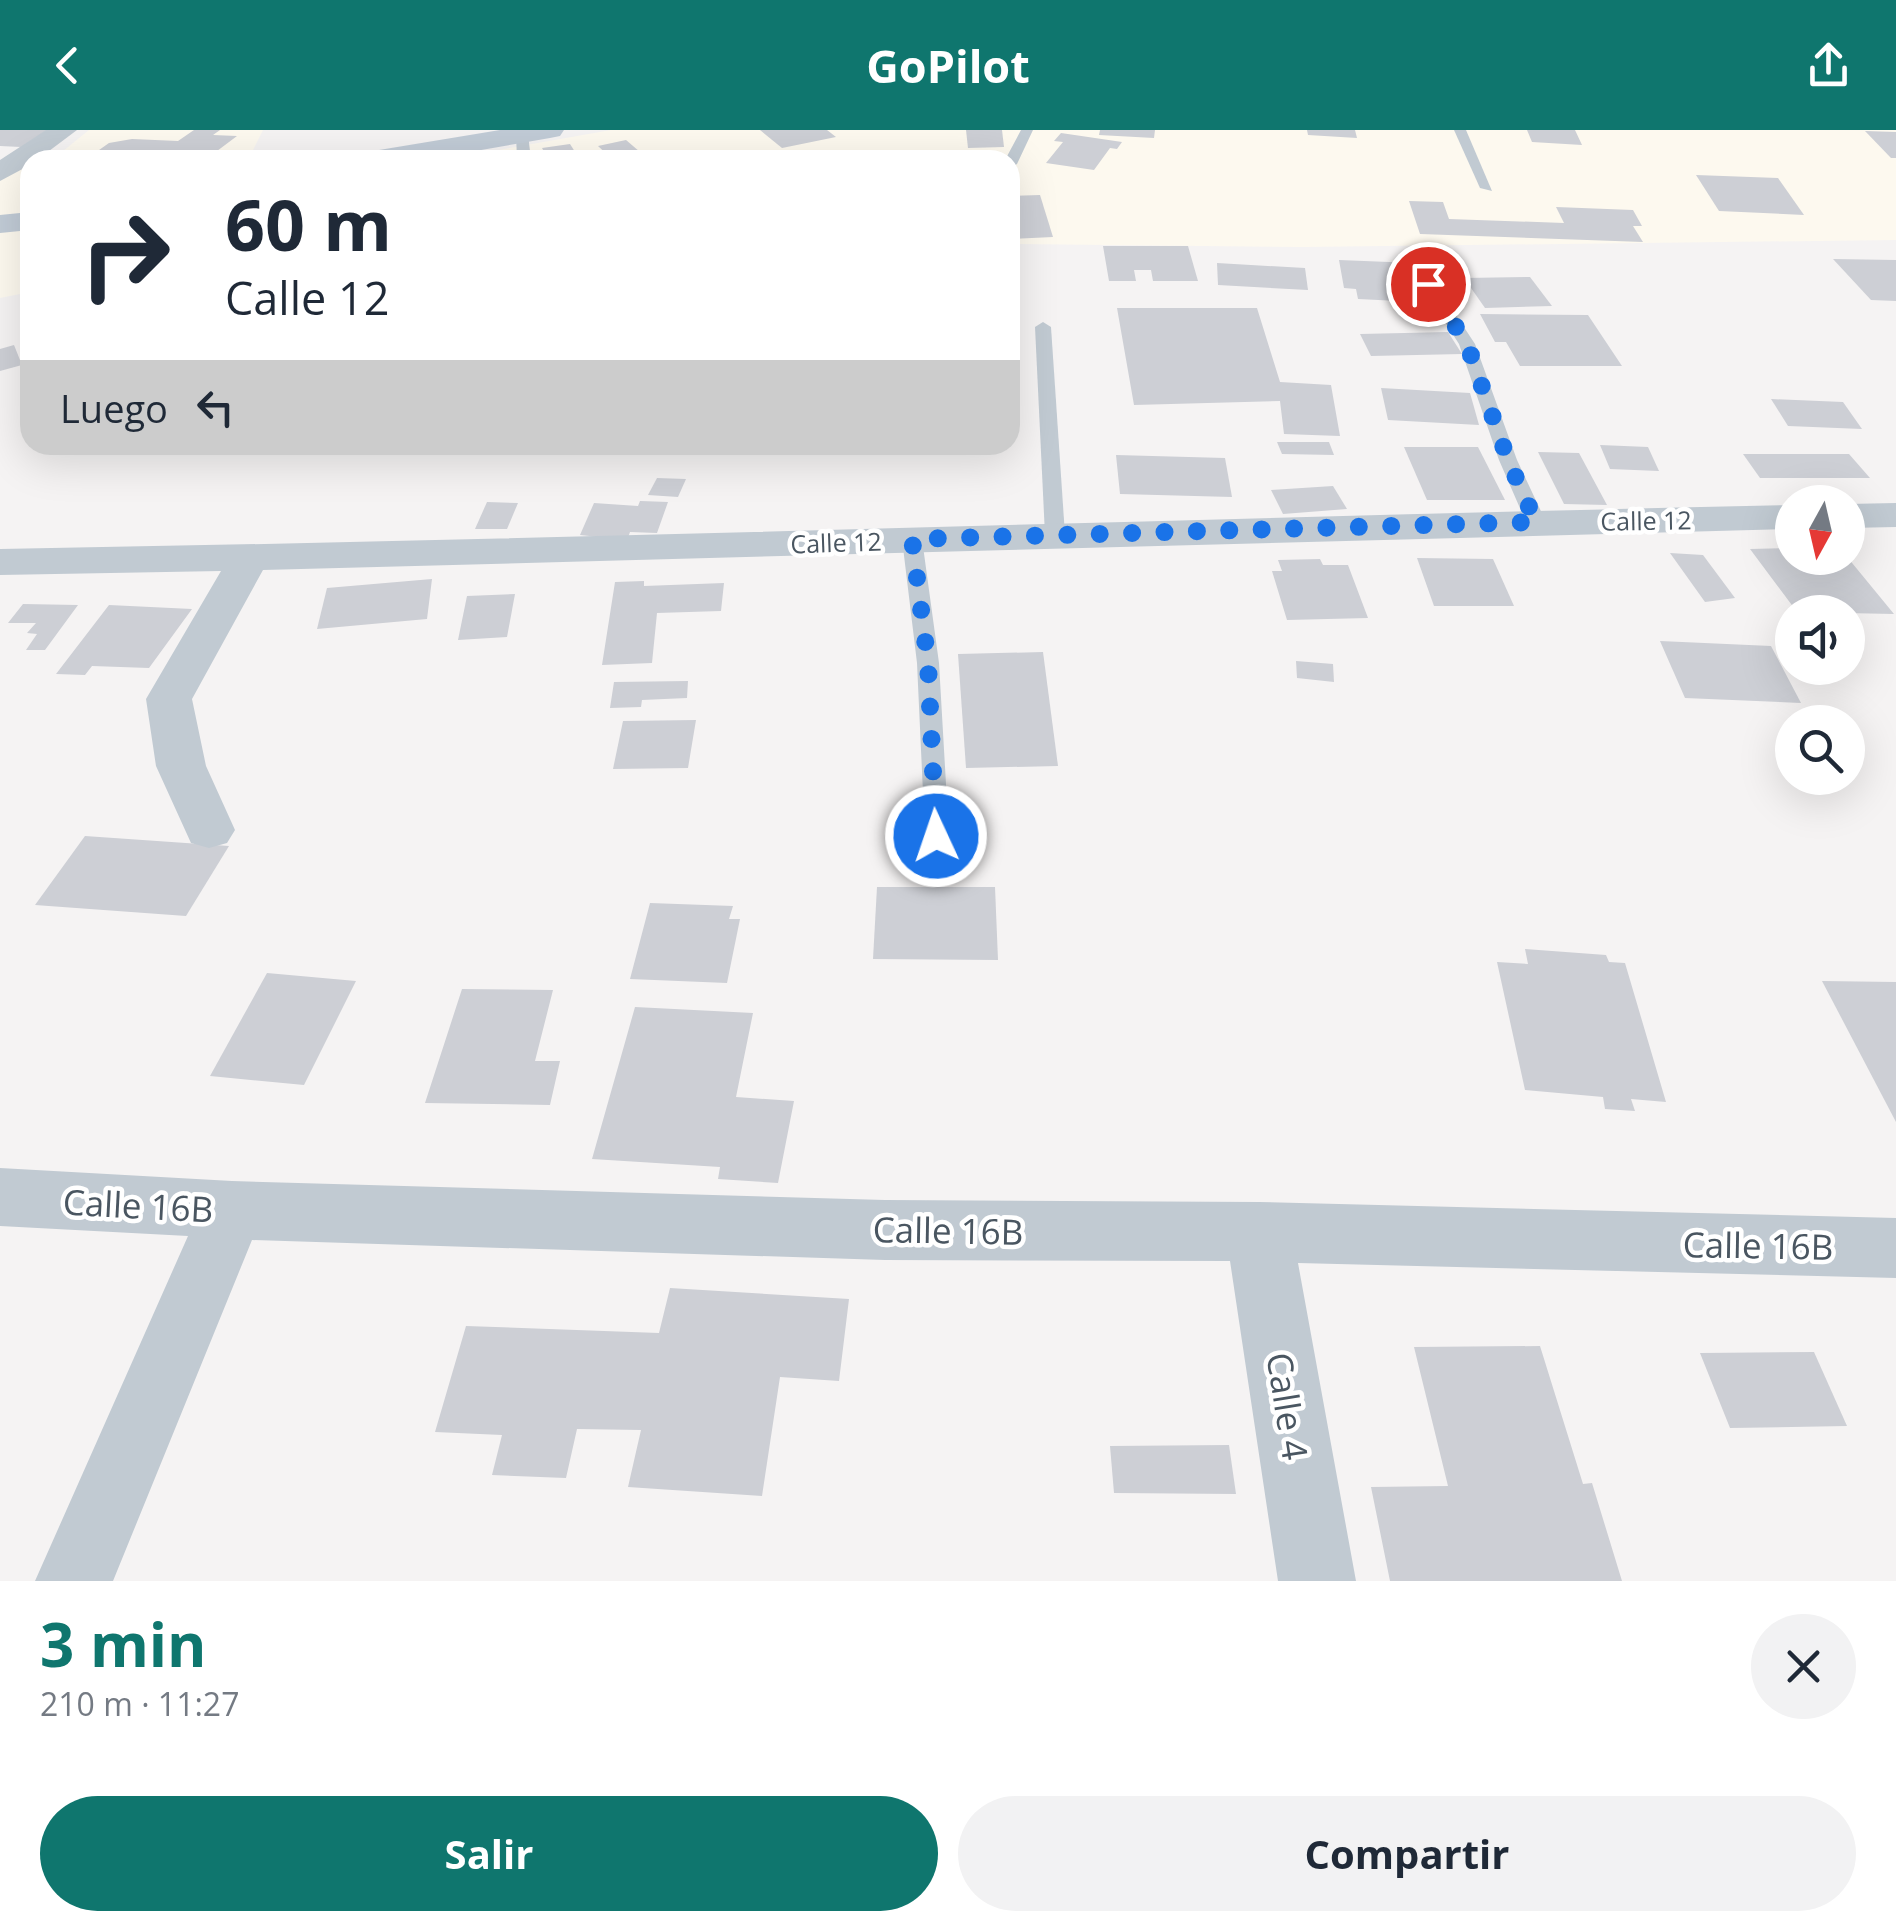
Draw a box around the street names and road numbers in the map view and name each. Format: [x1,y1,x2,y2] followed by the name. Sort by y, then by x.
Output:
[1600,502,1692,538] street label: Calle 12
[790,523,882,561] street label: Calle 12
[62,1178,214,1232] street label: Calle 16B
[872,1205,1024,1255] street label: Calle 16B
[1682,1220,1834,1270] street label: Calle 16B
[1256,1349,1320,1463] street label: Calle 4

